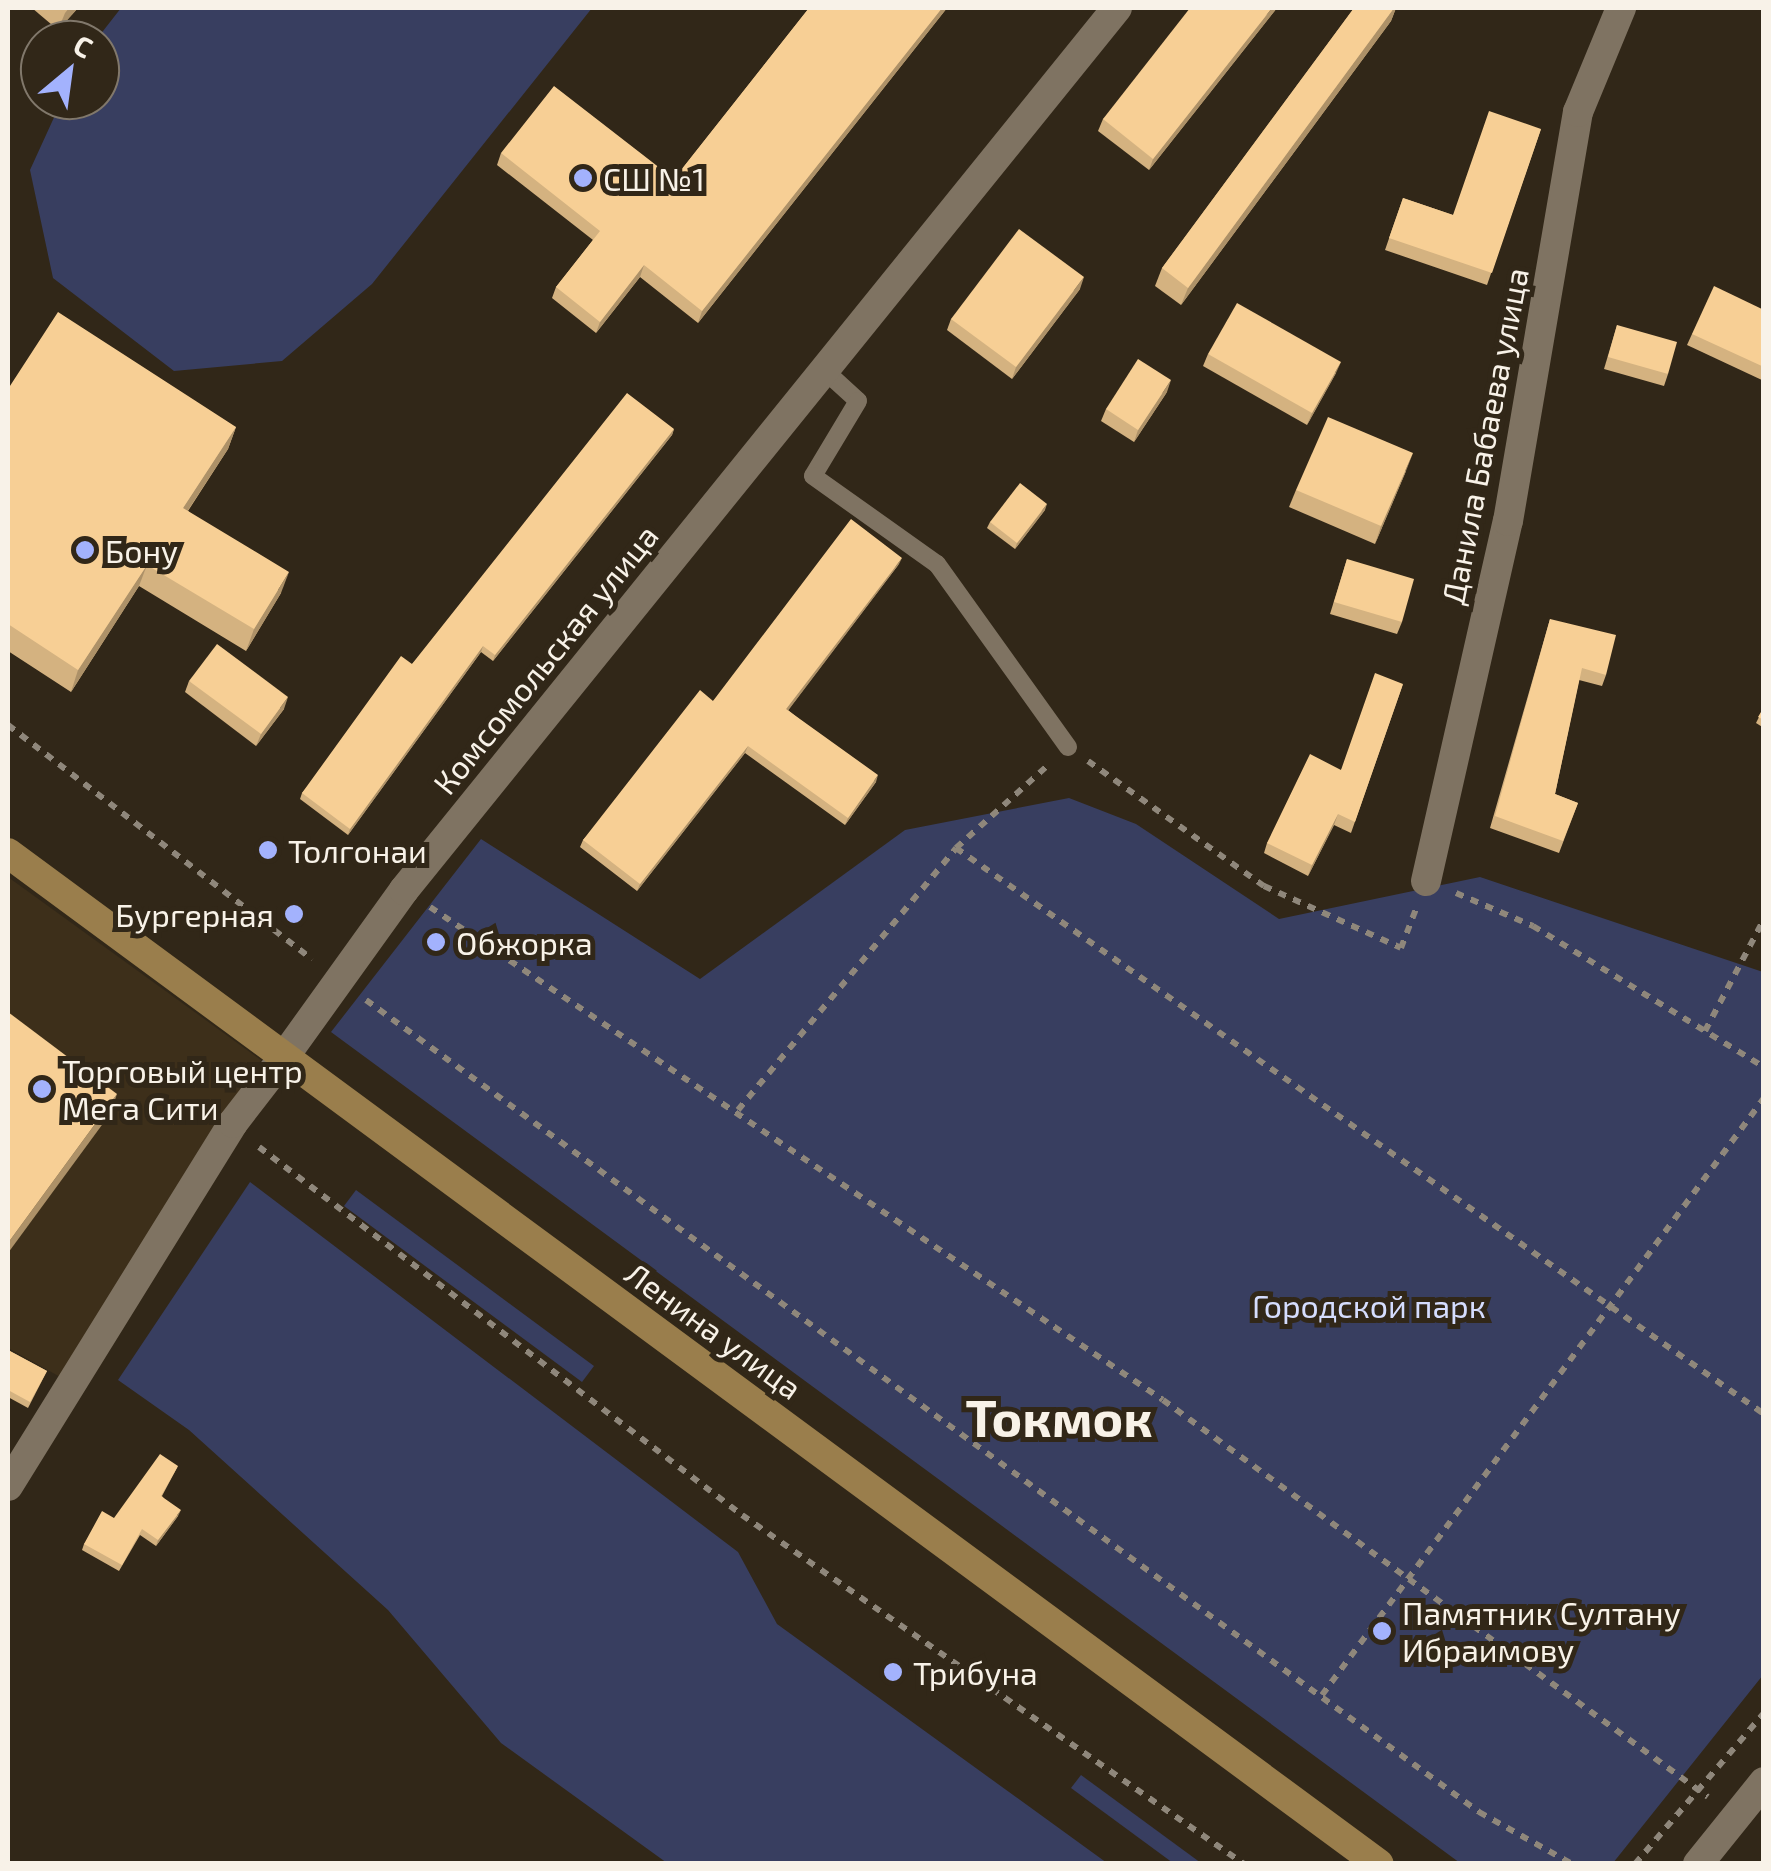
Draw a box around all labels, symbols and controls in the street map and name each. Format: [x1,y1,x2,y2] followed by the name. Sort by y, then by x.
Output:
[20,20,120,120] north arrow
[68,27,99,64] text: С
[603,159,705,197] place label: СШ №1
[572,167,594,189] marker: СШ №1
[1433,264,1535,608] street label: Данила Бабаева улица
[424,516,666,802] street label: Комсомольская улица
[105,531,178,569] place label: Бону
[74,539,96,561] marker: Бону
[288,831,427,869] place label: Толгонаи
[257,839,279,861] marker: Толгонаи
[115,895,274,933] place label: Бургерная
[283,903,305,925] marker: Бургерная
[456,923,593,961] place label: Обжорка
[425,931,447,953] marker: Обжорка
[62,1052,303,1127] place label: Торговый центр Мега Сити
[31,1078,53,1100] marker: Торговый центр Мега Сити
[618,1253,810,1407] street label: Ленина улица
[1252,1286,1486,1324] park label: Городской парк
[965,1386,1153,1448] district label: Токмок
[1402,1594,1681,1669] place label: Памятник Султану Ибраимову
[1371,1620,1393,1642] marker: Памятник Султану Ибраимову
[913,1653,1038,1691] place label: Трибуна
[882,1661,904,1683] marker: Трибуна

